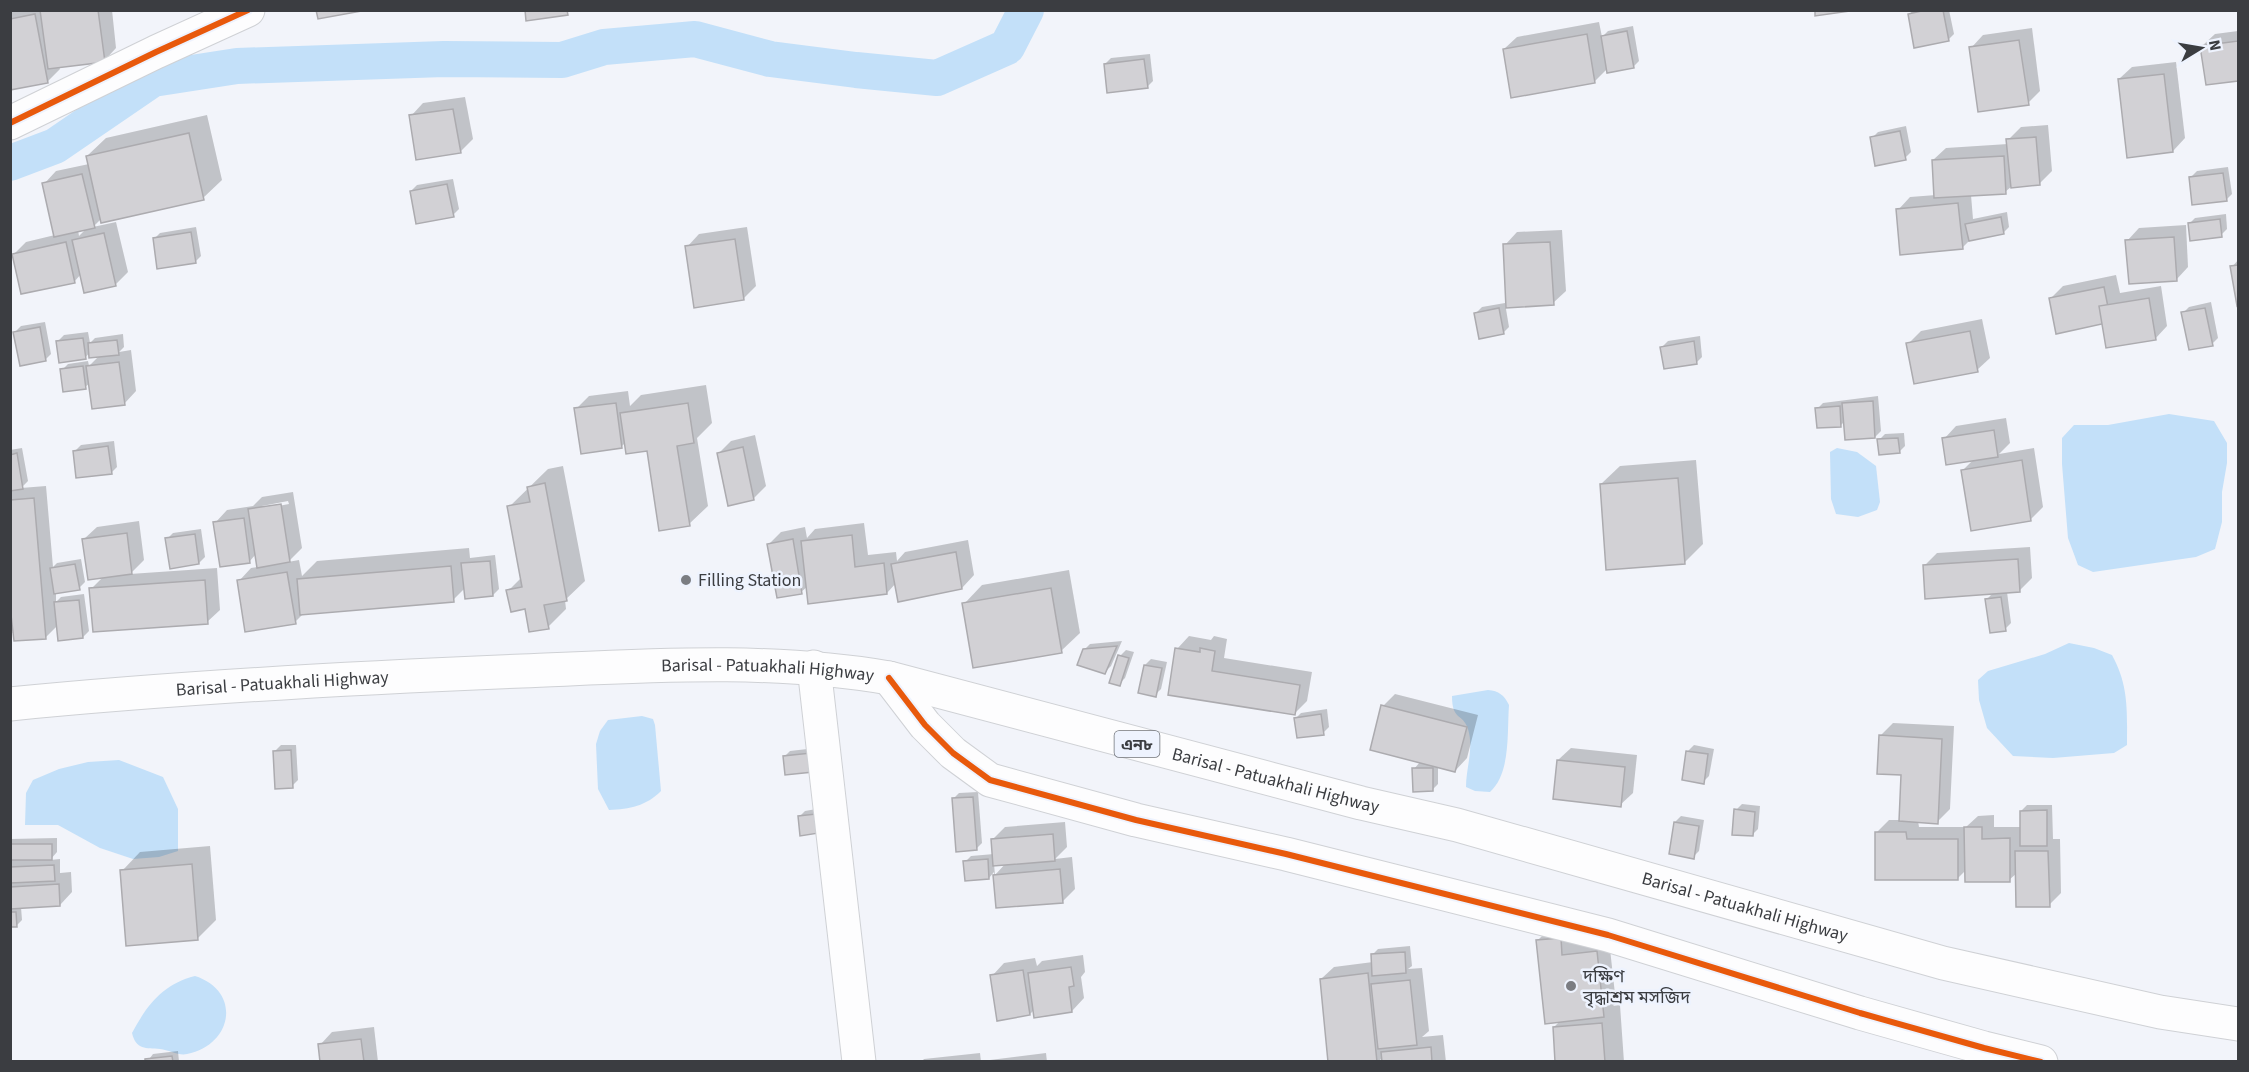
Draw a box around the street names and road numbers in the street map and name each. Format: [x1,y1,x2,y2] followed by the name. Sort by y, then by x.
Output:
[661,653,876,688] street label: Barisal - Patuakhali Highway
[175,665,390,703] street label: Barisal - Patuakhali Highway
[1114,731,1160,757] road number: এন৮
[1169,742,1382,820] street label: Barisal - Patuakhali Highway
[1639,866,1851,949] street label: Barisal - Patuakhali Highway

